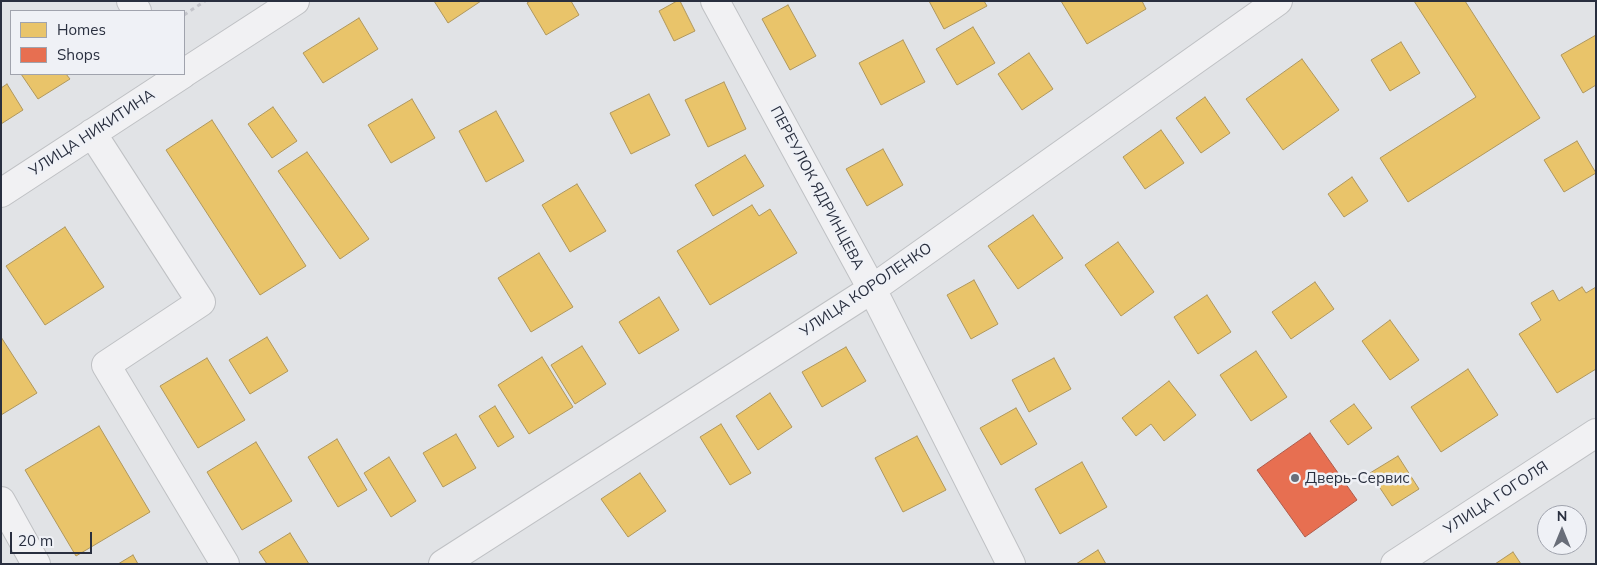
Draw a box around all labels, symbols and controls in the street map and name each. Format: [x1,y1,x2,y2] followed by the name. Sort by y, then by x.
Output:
[10,10,185,75] legend
[57,20,106,39] text: Homes
[57,45,100,64] text: Shops
[26,86,158,180] street label: УЛИЦА НИКИТИНА
[766,103,868,273] street label: ПЕРЕУЛОК ЯДРИНЦЕВА
[797,239,935,341] street label: УЛИЦА КОРОЛЕНКО
[1440,458,1552,538] street label: УЛИЦА ГОГОЛЯ
[1305,469,1410,487] place label: Дверь-Сервис
[1289,472,1301,484] marker: Дверь-Сервис
[1537,505,1587,555] north arrow
[1557,507,1567,525] text: N
[12,522,95,554] scale bar
[18,531,53,550] text: 20 m

